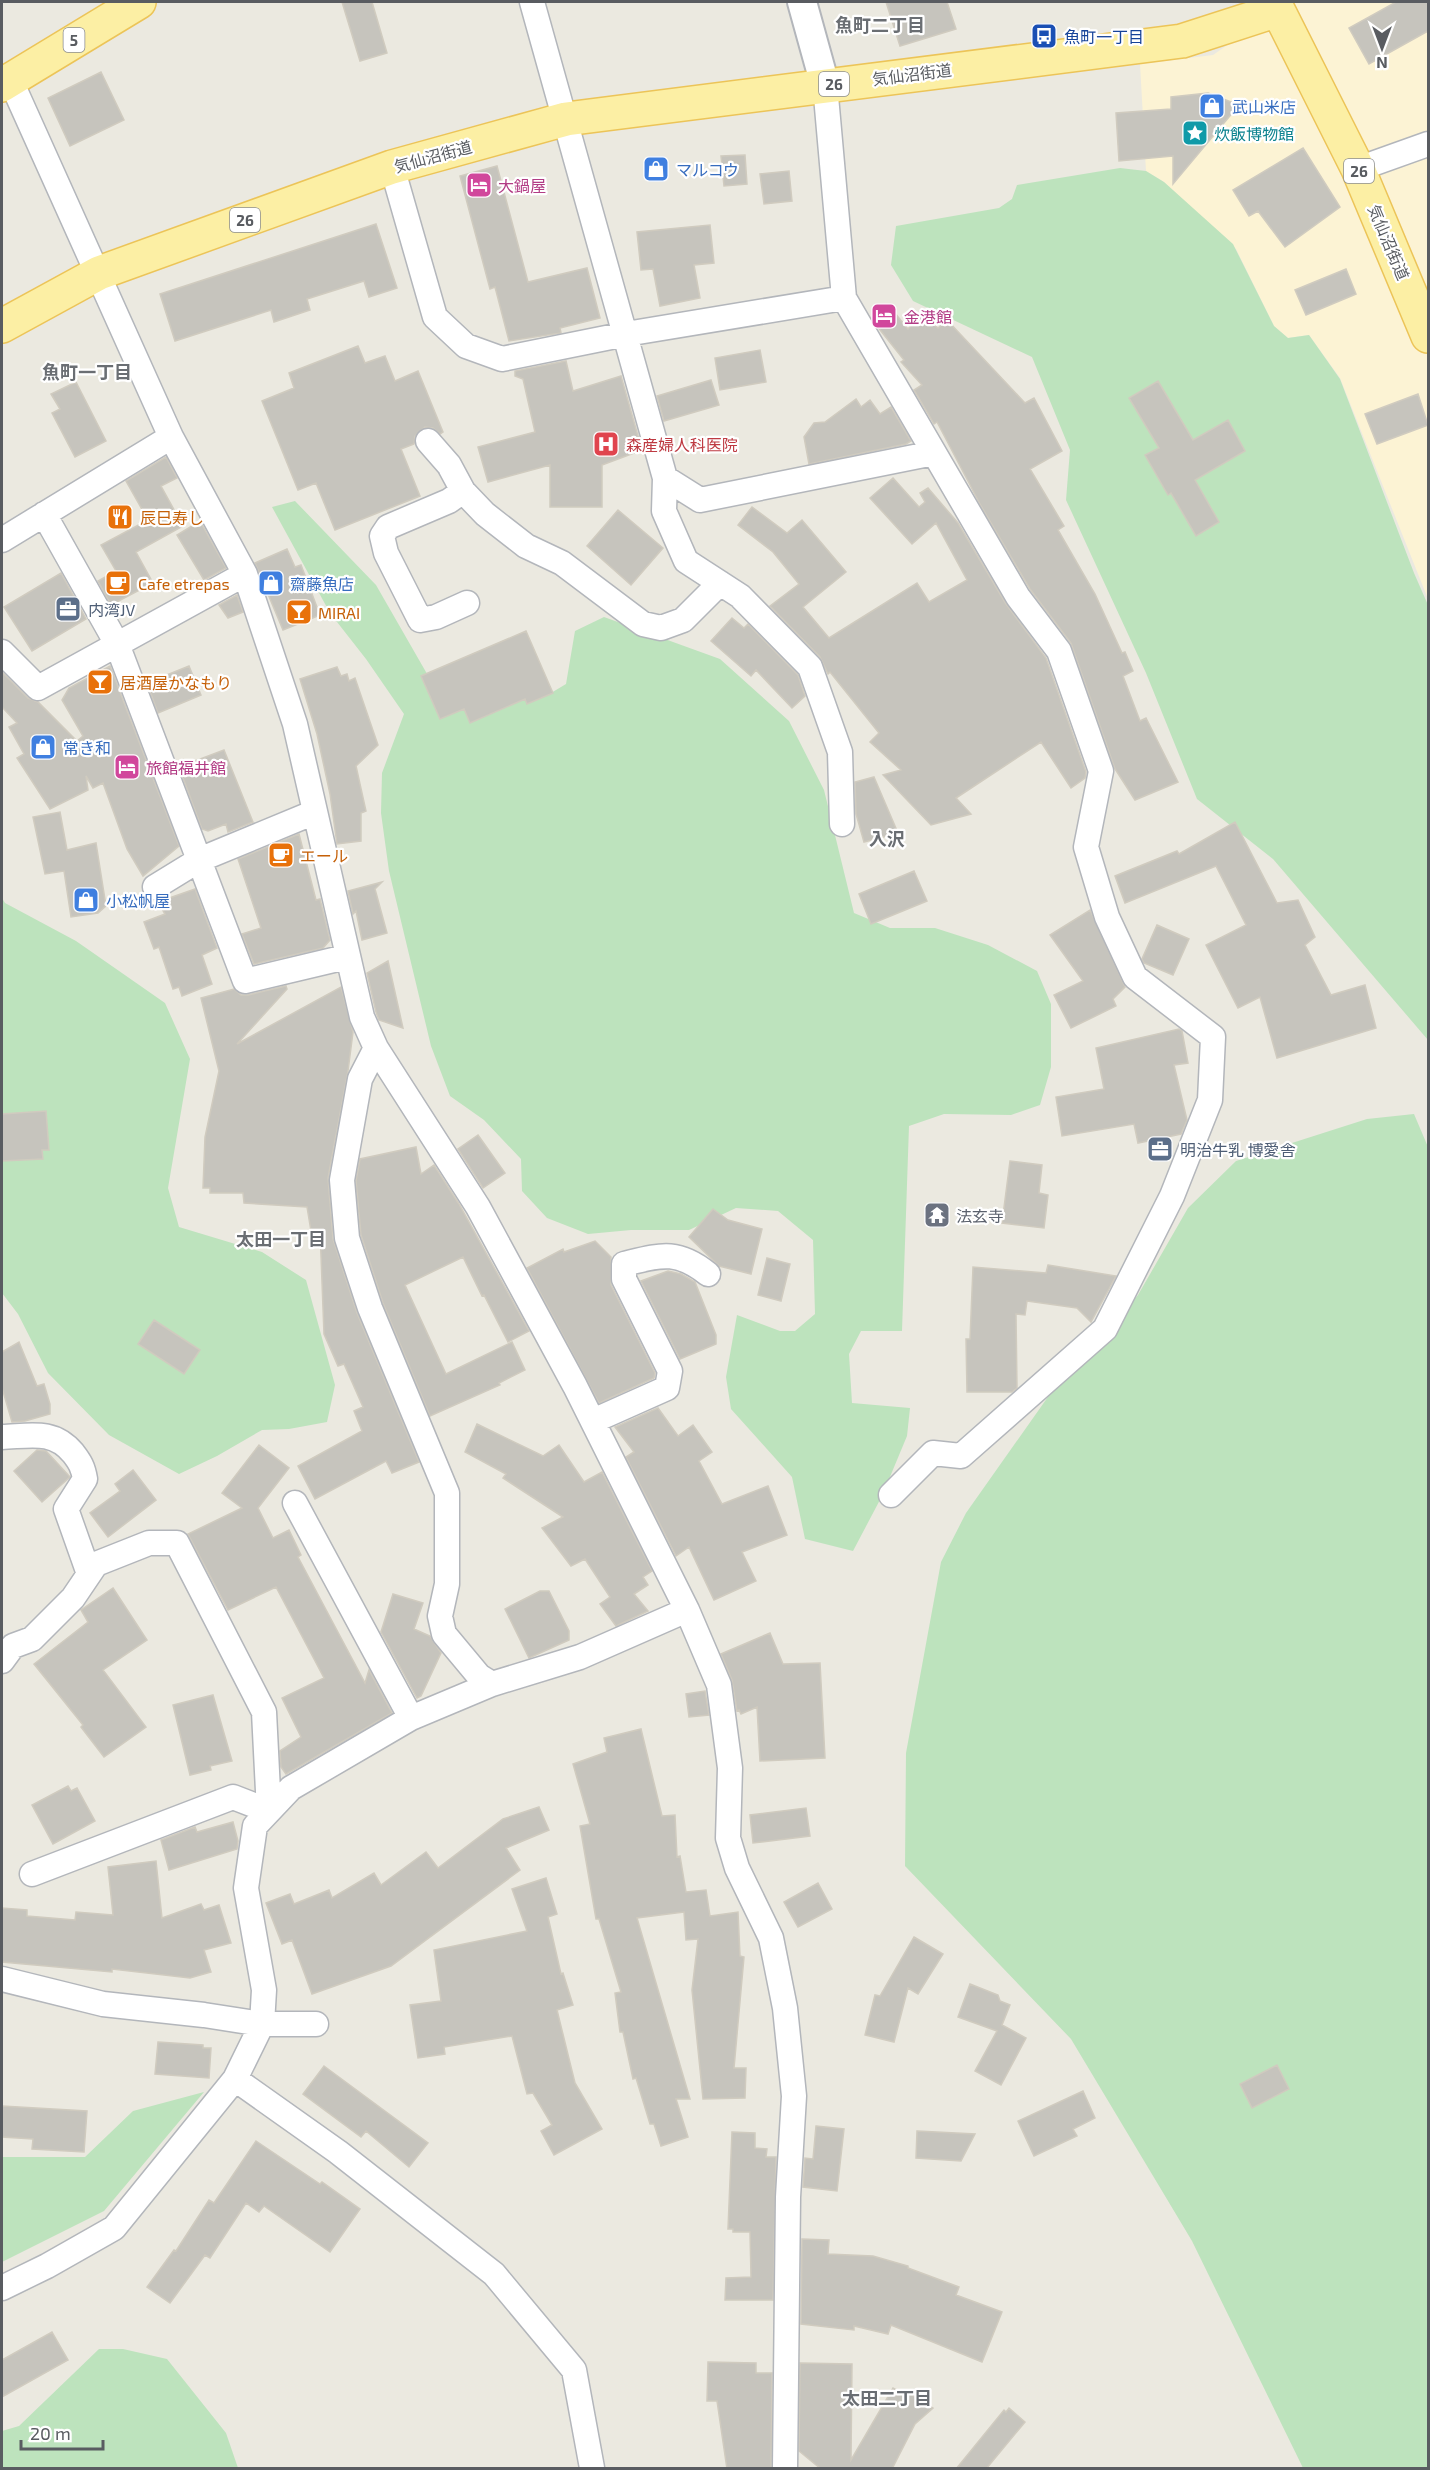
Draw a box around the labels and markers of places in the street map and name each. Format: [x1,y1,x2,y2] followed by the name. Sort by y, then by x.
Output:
[1029,21,1059,51] bus stop icon: 魚町一丁目
[1064,27,1144,46] place label: 魚町一丁目
[1197,91,1227,121] shop icon: 武山米店
[1232,97,1296,116] place label: 武山米店
[1180,118,1210,148] place icon: 炊飯博物館
[1214,124,1294,143] place label: 炊飯博物館
[641,154,671,184] shop icon: マルコウ
[676,160,739,179] place label: マルコウ
[464,170,494,200] hotel icon: 大鍋屋
[498,176,546,195] place label: 大鍋屋
[869,301,899,331] hotel icon: 金港館
[904,307,952,326] place label: 金港館
[591,429,621,459] hospital icon: 森産婦人科医院
[626,435,738,454] place label: 森産婦人科医院
[105,502,135,532] restaurant icon: 辰巳寿し
[140,508,204,527] place label: 辰巳寿し
[103,568,133,598] cafe icon: Cafe etrepas
[256,568,286,598] shop icon: 齋藤魚店
[138,574,230,593] place label: Cafe etrepas
[290,574,354,593] place label: 齋藤魚店
[53,594,83,624] office icon: 内湾JV
[284,597,314,627] bar icon: MIRAI
[88,600,135,619] place label: 内湾JV
[318,603,360,622] place label: MIRAI
[85,667,115,697] bar icon: 居酒屋かなもり
[120,673,232,692] place label: 居酒屋かなもり
[28,732,58,762] shop icon: 常き和
[63,738,111,757] place label: 常き和
[112,752,142,782] hotel icon: 旅館福井館
[146,758,226,777] place label: 旅館福井館
[266,840,296,870] cafe icon: エール
[300,846,348,865] place label: エール
[71,885,101,915] shop icon: 小松帆屋
[106,891,170,910] place label: 小松帆屋
[1145,1134,1175,1164] office icon: 明治牛乳 博愛舎
[1180,1140,1296,1159] place label: 明治牛乳 博愛舎
[922,1200,952,1230] temple icon: 法玄寺
[956,1206,1004,1225] place label: 法玄寺

